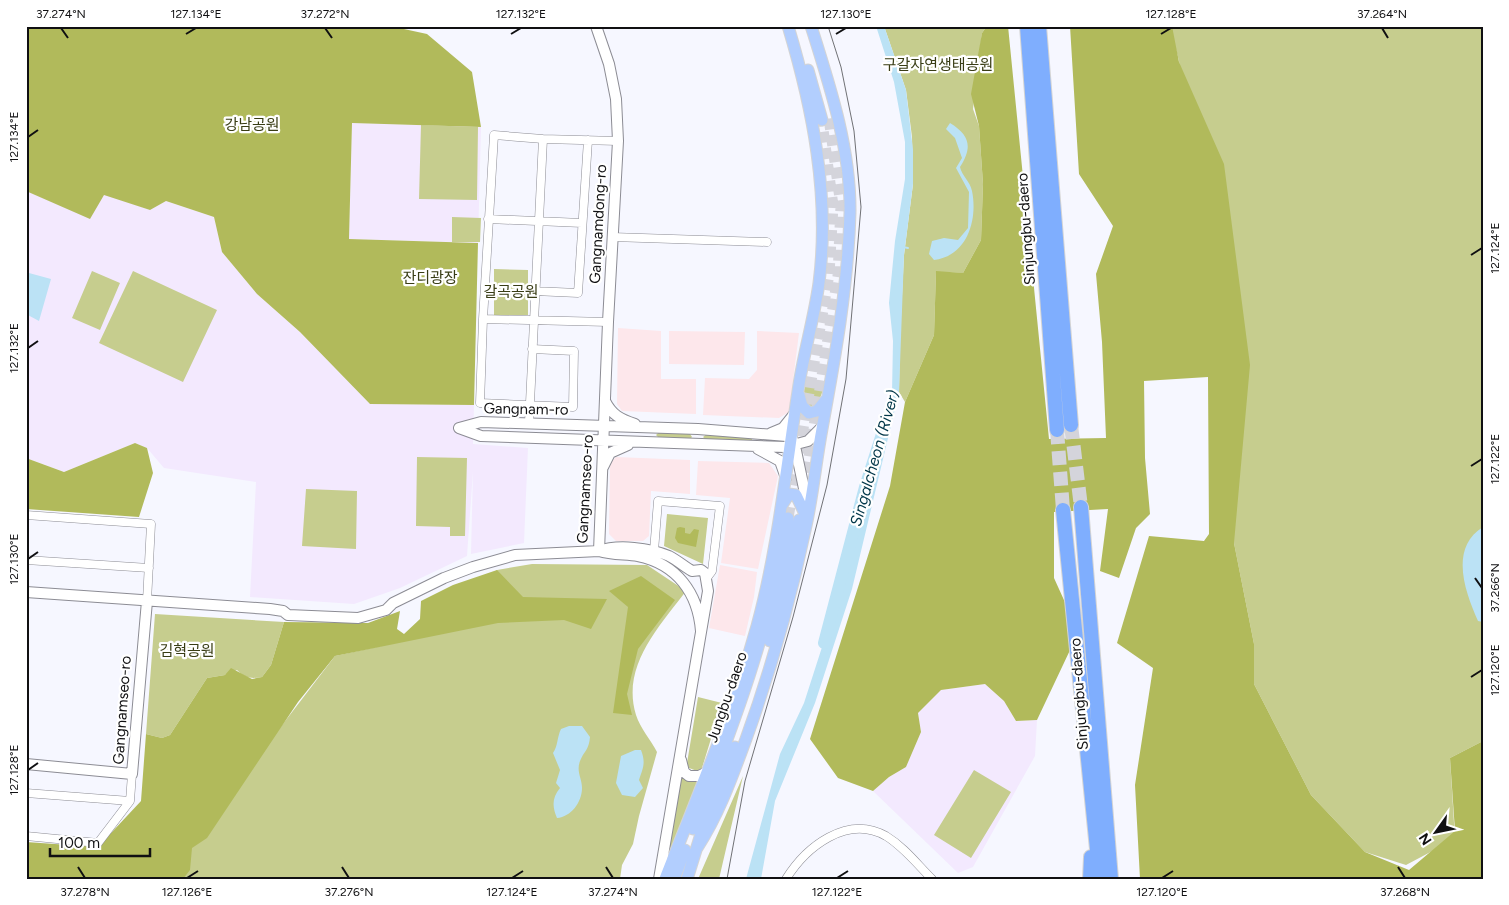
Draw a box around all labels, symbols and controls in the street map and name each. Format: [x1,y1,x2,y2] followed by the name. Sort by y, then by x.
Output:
[36,7,86,21] text: 37.274°N
[170,7,222,21] text: 127.134°E
[300,7,350,21] text: 37.272°N
[496,7,546,21] text: 127.132°E
[820,7,872,21] text: 127.130°E
[1145,7,1197,21] text: 127.128°E
[1357,7,1407,21] text: 37.264°N
[883,56,993,74] park label: 구갈자연생태공원
[7,111,21,163] text: 127.134°E
[224,116,280,134] park label: 강남공원
[586,163,610,284] street label: Gangnamdong-ro
[1013,172,1039,286] street label: Sinjungbu-daero
[1488,222,1502,274] text: 127.124°E
[402,269,458,287] park label: 잔디광장
[483,283,539,301] park label: 갈곡공원
[7,323,21,373] text: 127.132°E
[846,388,903,528] water label: Singalcheon (River)
[483,399,569,419] street label: Gangnam-ro
[573,434,597,544] street label: Gangnamseo-ro
[1488,434,1502,484] text: 127.122°E
[7,533,21,585] text: 127.130°E
[1488,563,1502,613] text: 37.266°N
[1066,637,1092,751] street label: Sinjungbu-daero
[159,642,215,660] park label: 김혁공원
[1488,644,1502,696] text: 127.120°E
[703,649,751,745] street label: Jungbu-daero
[109,655,135,765] street label: Gangnamseo-ro
[7,744,21,796] text: 127.128°E
[1412,808,1462,858] north arrow
[50,825,150,857] scale bar
[1415,830,1436,848] text: N
[58,834,100,852] text: 100 m
[60,885,110,899] text: 37.278°N
[162,885,212,899] text: 127.126°E
[324,885,374,899] text: 37.276°N
[486,885,538,899] text: 127.124°E
[588,885,638,899] text: 37.274°N
[812,885,862,899] text: 127.122°E
[1136,885,1188,899] text: 127.120°E
[1380,885,1430,899] text: 37.268°N

